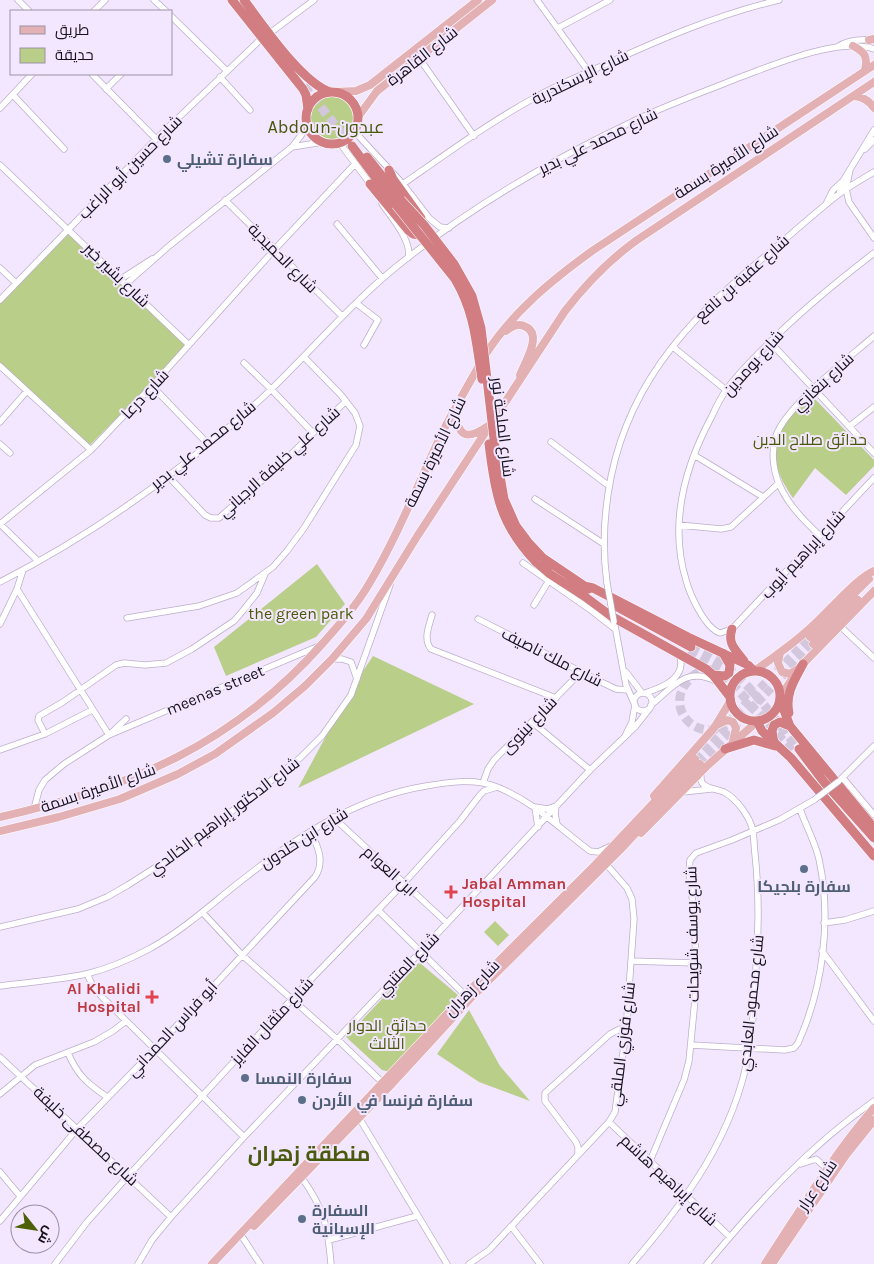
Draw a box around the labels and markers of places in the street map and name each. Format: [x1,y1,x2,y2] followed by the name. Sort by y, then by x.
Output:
[177,150,273,172] place label: سفارة تشيلي
[161,153,173,165] marker: سفارة تشيلي
[798,863,810,875] marker: سفارة بلجيكا
[462,874,566,911] place label: Jabal Amman Hospital
[757,877,851,896] place label: سفارة بلجيكا
[444,885,458,899] marker: Jabal Amman Hospital
[67,979,141,1016] place label: Al Khalidi Hospital
[145,990,159,1004] marker: Al Khalidi Hospital
[255,1069,352,1088] place label: سفارة النمسا
[239,1072,251,1084] marker: سفارة النمسا
[312,1091,473,1113] place label: سفارة فرنسا في الأردن
[296,1094,308,1106] marker: سفارة فرنسا في الأردن
[312,1201,375,1240] place label: السفارة الإسبانية
[296,1213,308,1225] marker: السفارة الإسبانية

